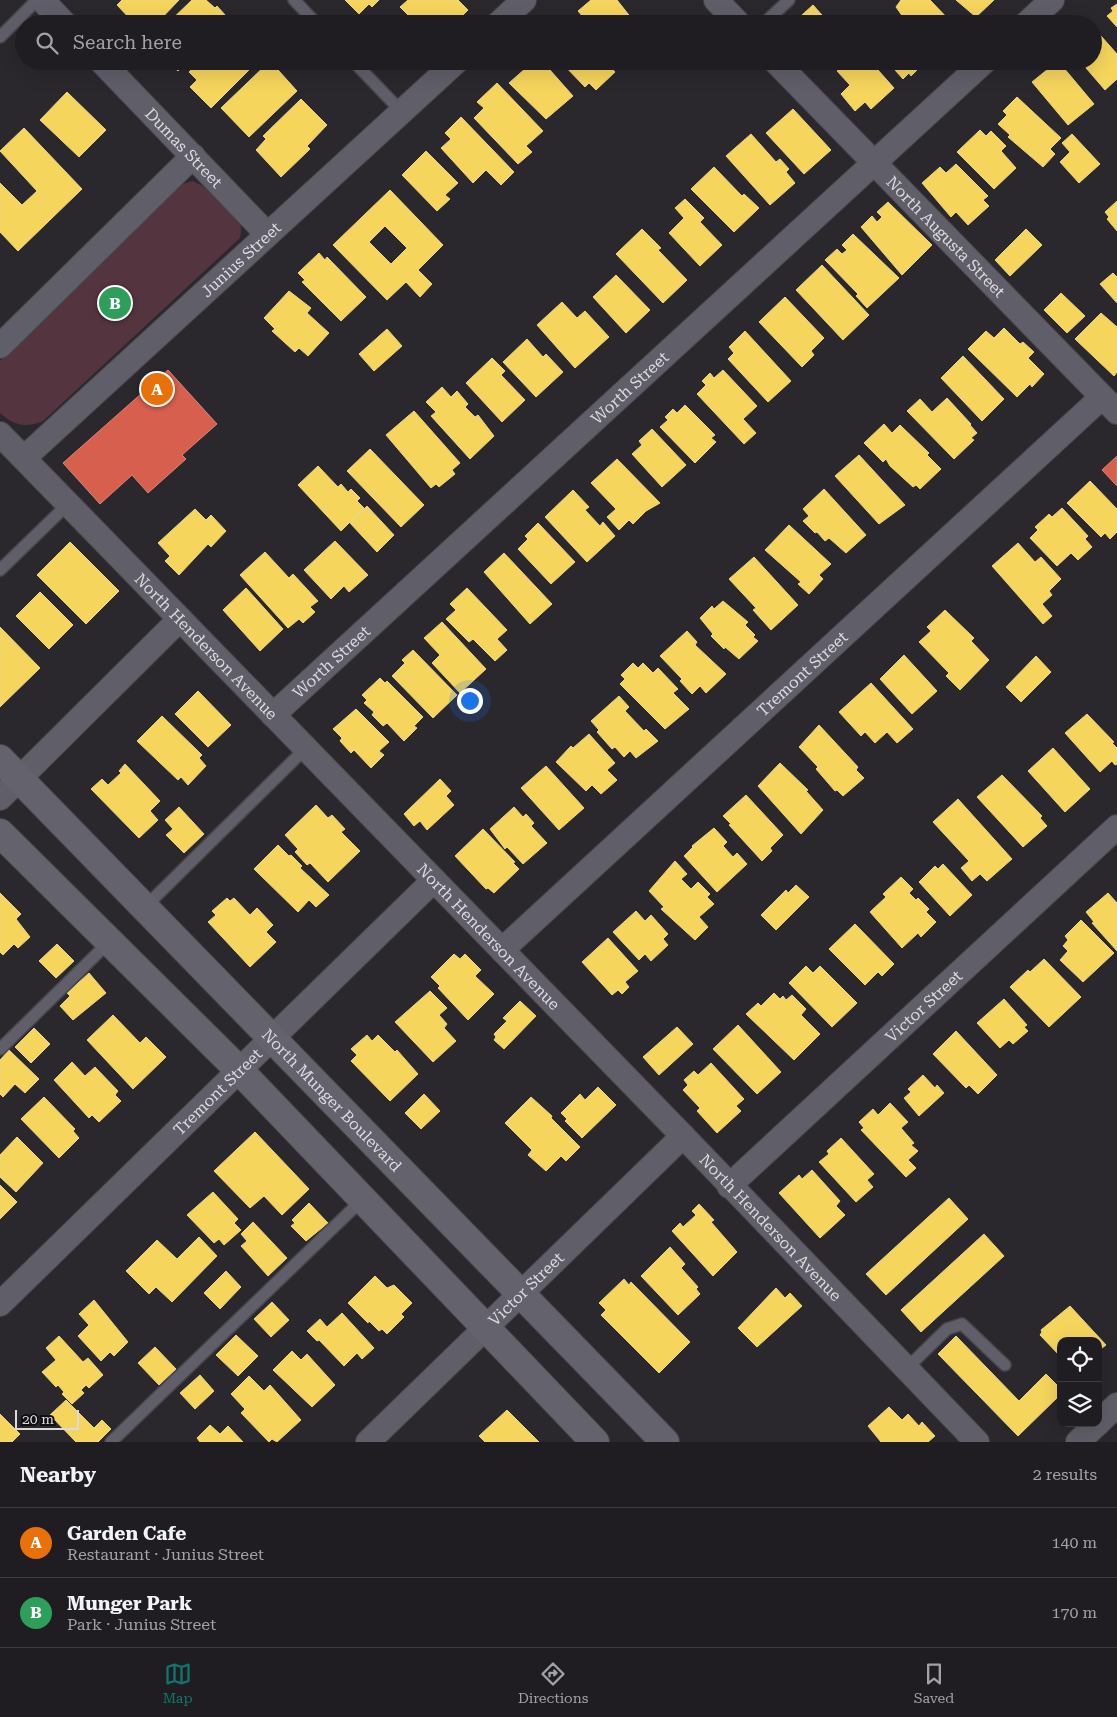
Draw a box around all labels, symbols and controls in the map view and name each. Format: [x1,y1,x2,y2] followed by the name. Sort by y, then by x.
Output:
[15,15,1102,70] search box
[33,29,61,57] icon: search
[73,31,182,54] text: Search here
[141,104,227,191] street label: Dumas Street
[883,172,1009,301] street label: North Augusta Street
[197,218,285,301] street label: Junius Street
[99,284,131,322] pin: B
[587,347,672,428] street label: Worth Street
[141,370,173,408] pin: A
[131,569,282,723] street label: North Henderson Avenue
[288,621,374,702] street label: Worth Street
[753,627,851,720] street label: Tremont Street
[457,688,483,714] your location
[413,859,564,1014] street label: North Henderson Avenue
[881,966,966,1046] street label: Victor Street
[258,1025,406,1175] street label: North Munger Boulevard
[169,1044,266,1139] street label: Tremont Street
[696,1150,846,1305] street label: North Henderson Avenue
[484,1248,567,1329] street label: Victor Street
[1057,1337,1102,1427] map controls
[1057,1337,1102,1382] button: locate
[1057,1382,1102,1427] button: layers
[15,1407,79,1430] scale bar
[22,1411,54,1427] text: 20 m
[20,1463,96,1487] text: Nearby
[1033,1465,1097,1484] text: 2 results
[67,1522,186,1545] text: Garden Cafe
[30,1533,42,1552] text: A
[1051,1533,1097,1552] text: 140 m
[67,1545,264,1564] text: Restaurant · Junius Street
[67,1592,192,1615] text: Munger Park
[30,1603,42,1622] text: B
[1051,1603,1097,1622] text: 170 m
[67,1615,216,1634] text: Park · Junius Street
[163,1660,193,1706] tab: Map
[518,1660,588,1706] tab: Directions
[914,1660,954,1706] tab: Saved

